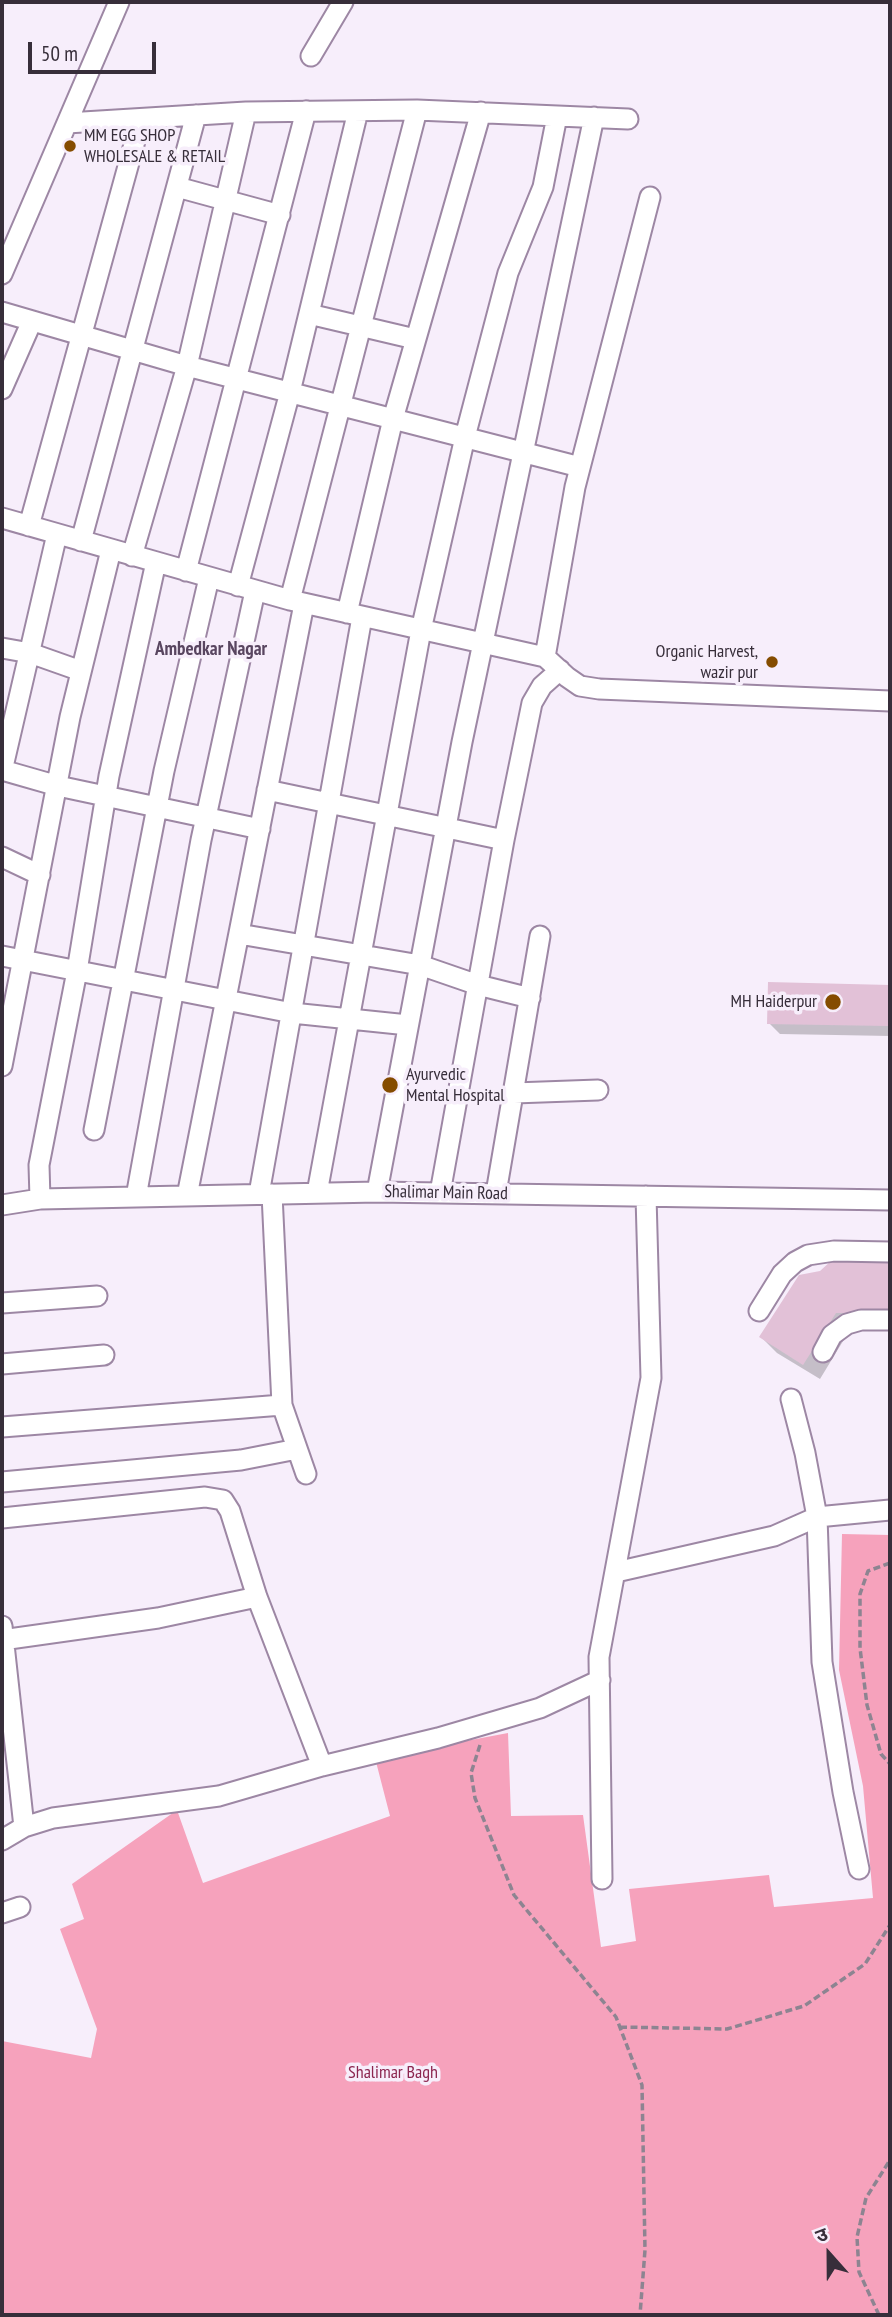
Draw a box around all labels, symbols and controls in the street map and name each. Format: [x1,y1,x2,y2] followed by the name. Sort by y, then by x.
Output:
[32,28,159,72] scale bar
[41,40,78,67] text: 50 m
[84,125,225,168] place label: MM EGG SHOP WHOLESALE & RETAIL
[62,138,78,154] marker: MM EGG SHOP WHOLESALE & RETAIL
[155,639,267,661] district label: Ambedkar Nagar
[656,641,758,684] place label: Organic Harvest, wazir pur
[764,654,780,670] marker: Organic Harvest, wazir pur
[731,991,817,1013] place label: MH Haiderpur
[823,992,843,1012] marker: MH Haiderpur
[406,1064,505,1106] place label: Ayurvedic Mental Hospital
[380,1075,400,1095] marker: Ayurvedic Mental Hospital
[384,1181,508,1205] street label: Shalimar Main Road
[348,2062,438,2084] park label: Shalimar Bagh
[794,2219,864,2289] north arrow
[812,2221,831,2248] text: उ

